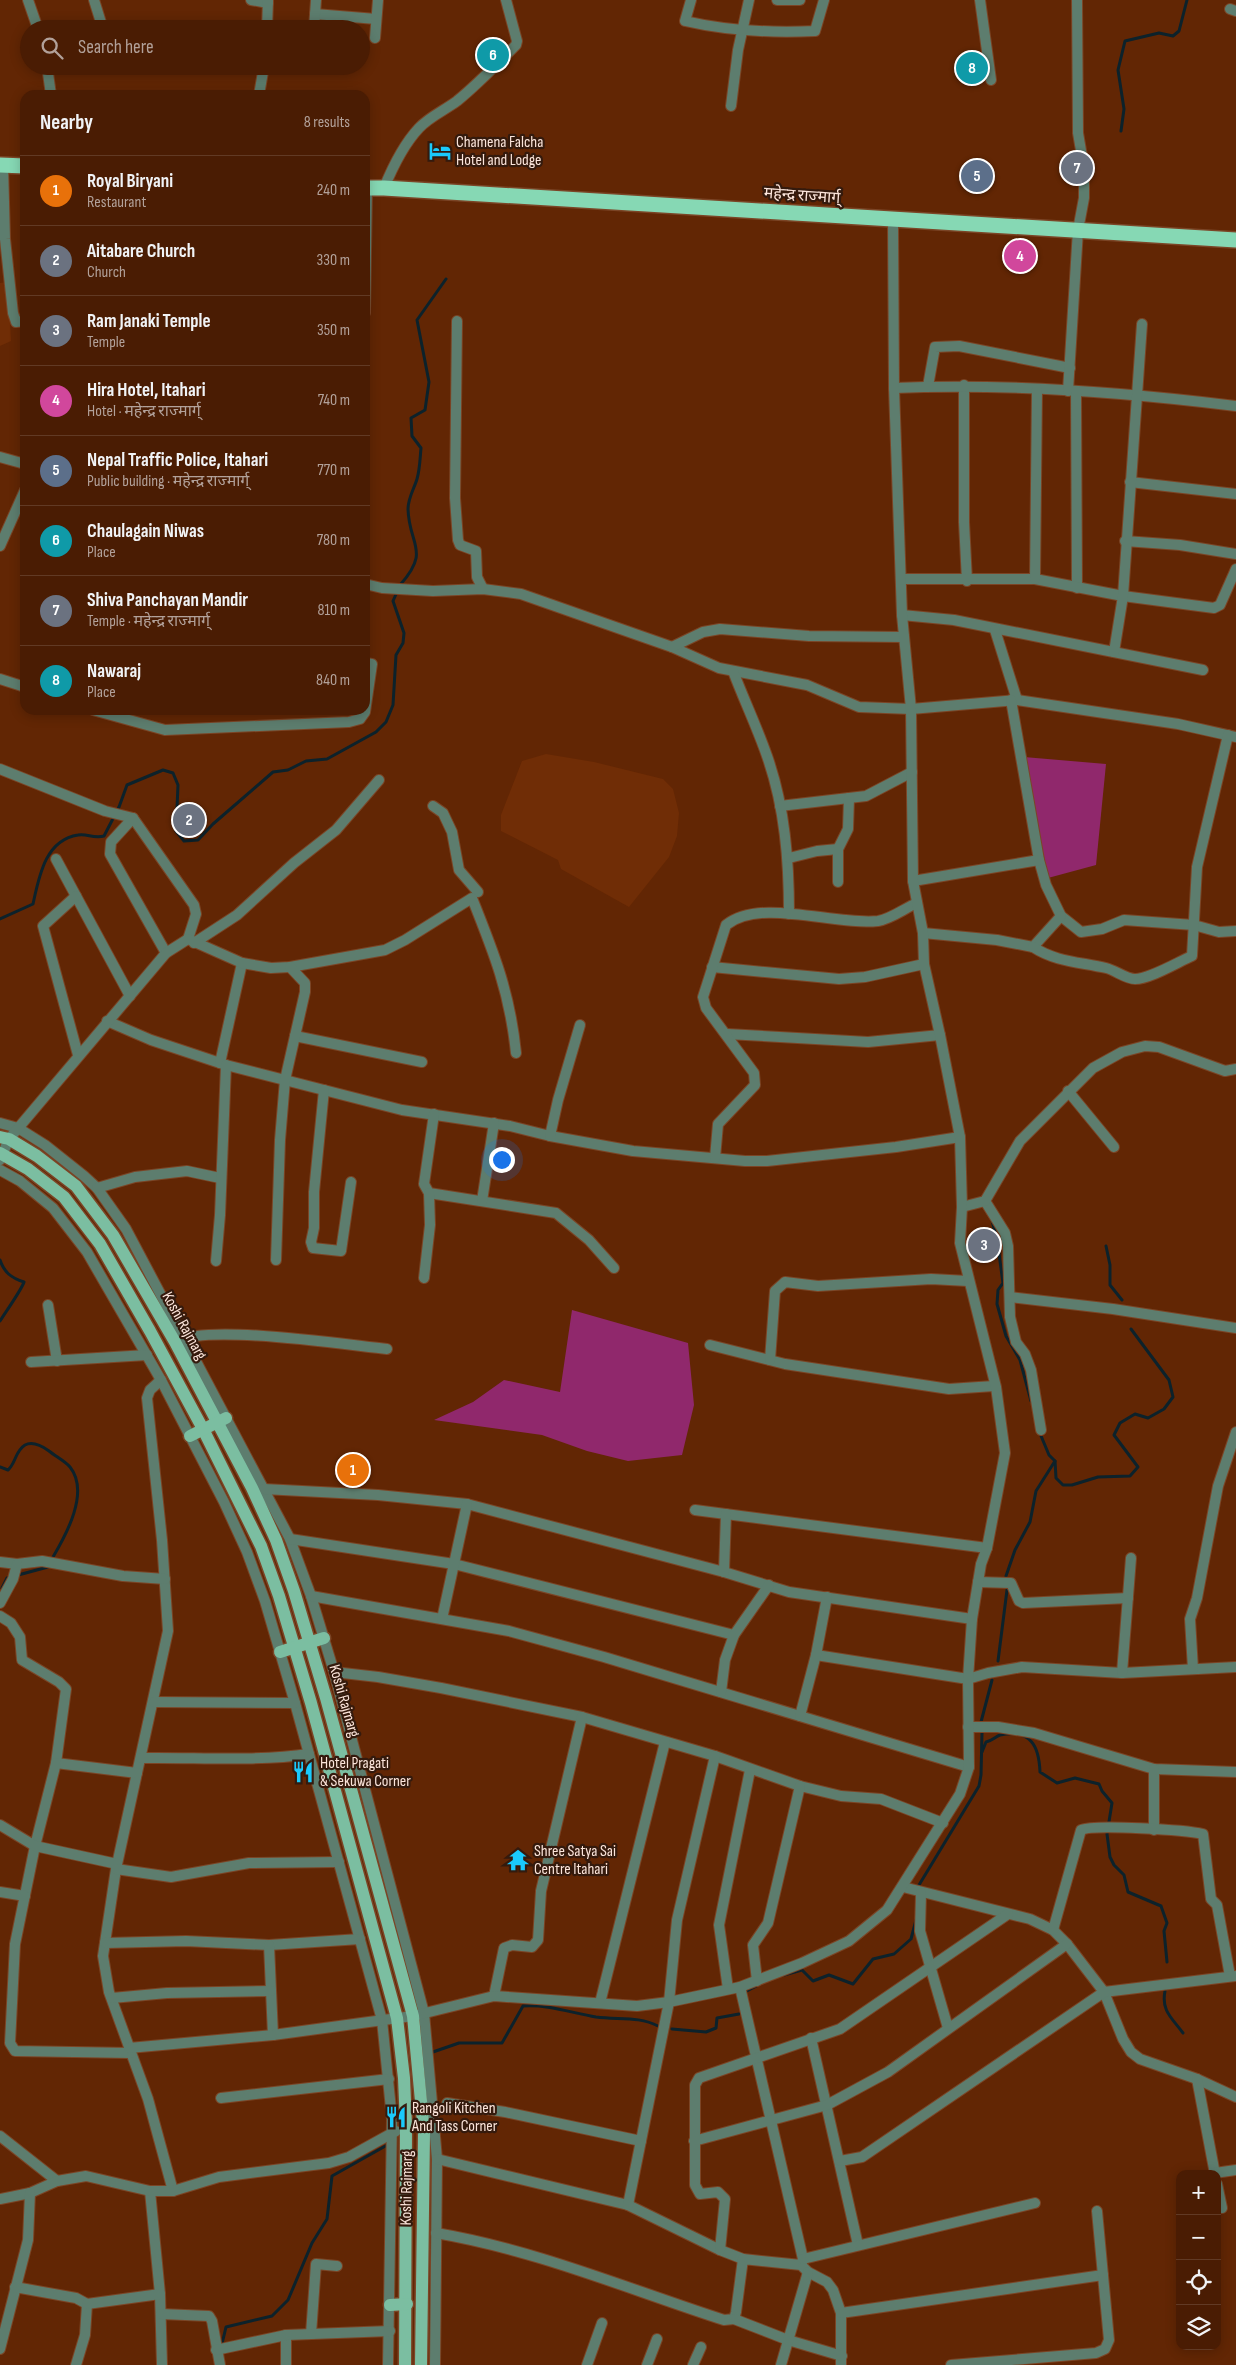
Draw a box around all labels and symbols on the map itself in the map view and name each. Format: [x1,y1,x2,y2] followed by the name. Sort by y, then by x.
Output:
[477,36,509,74] pin: 6
[956,49,988,87] pin: 8
[456,133,543,170] place label: Chamena Falcha Hotel and Lodge
[427,138,453,164] hotel icon: Chamena Falcha Hotel and Lodge
[1061,149,1093,187] pin: 7
[961,157,993,195] pin: 5
[763,183,844,208] street label: महेन्द्र राज्मार्ग्
[1004,237,1036,275] pin: 4
[173,801,205,839] pin: 2
[489,1147,515,1173] your location
[968,1226,1000,1264] pin: 3
[158,1289,210,1363] street label: Koshi Rajmarg
[337,1451,369,1489] pin: 1
[325,1662,363,1740] street label: Koshi Rajmarg
[320,1754,411,1791] place label: Hotel Pragati & Sekuwa Corner
[290,1759,316,1785] restaurant icon: Hotel Pragati & Sekuwa Corner
[534,1842,616,1879] place label: Shree Satya Sai Centre Itahari
[505,1847,531,1873] temple icon: Shree Satya Sai Centre Itahari
[411,2099,498,2136] place label: Rangoli Kitchen And Tass Corner
[383,2104,409,2130] restaurant icon: Rangoli Kitchen And Tass Corner
[397,2150,417,2226] street label: Koshi Rajmarg

